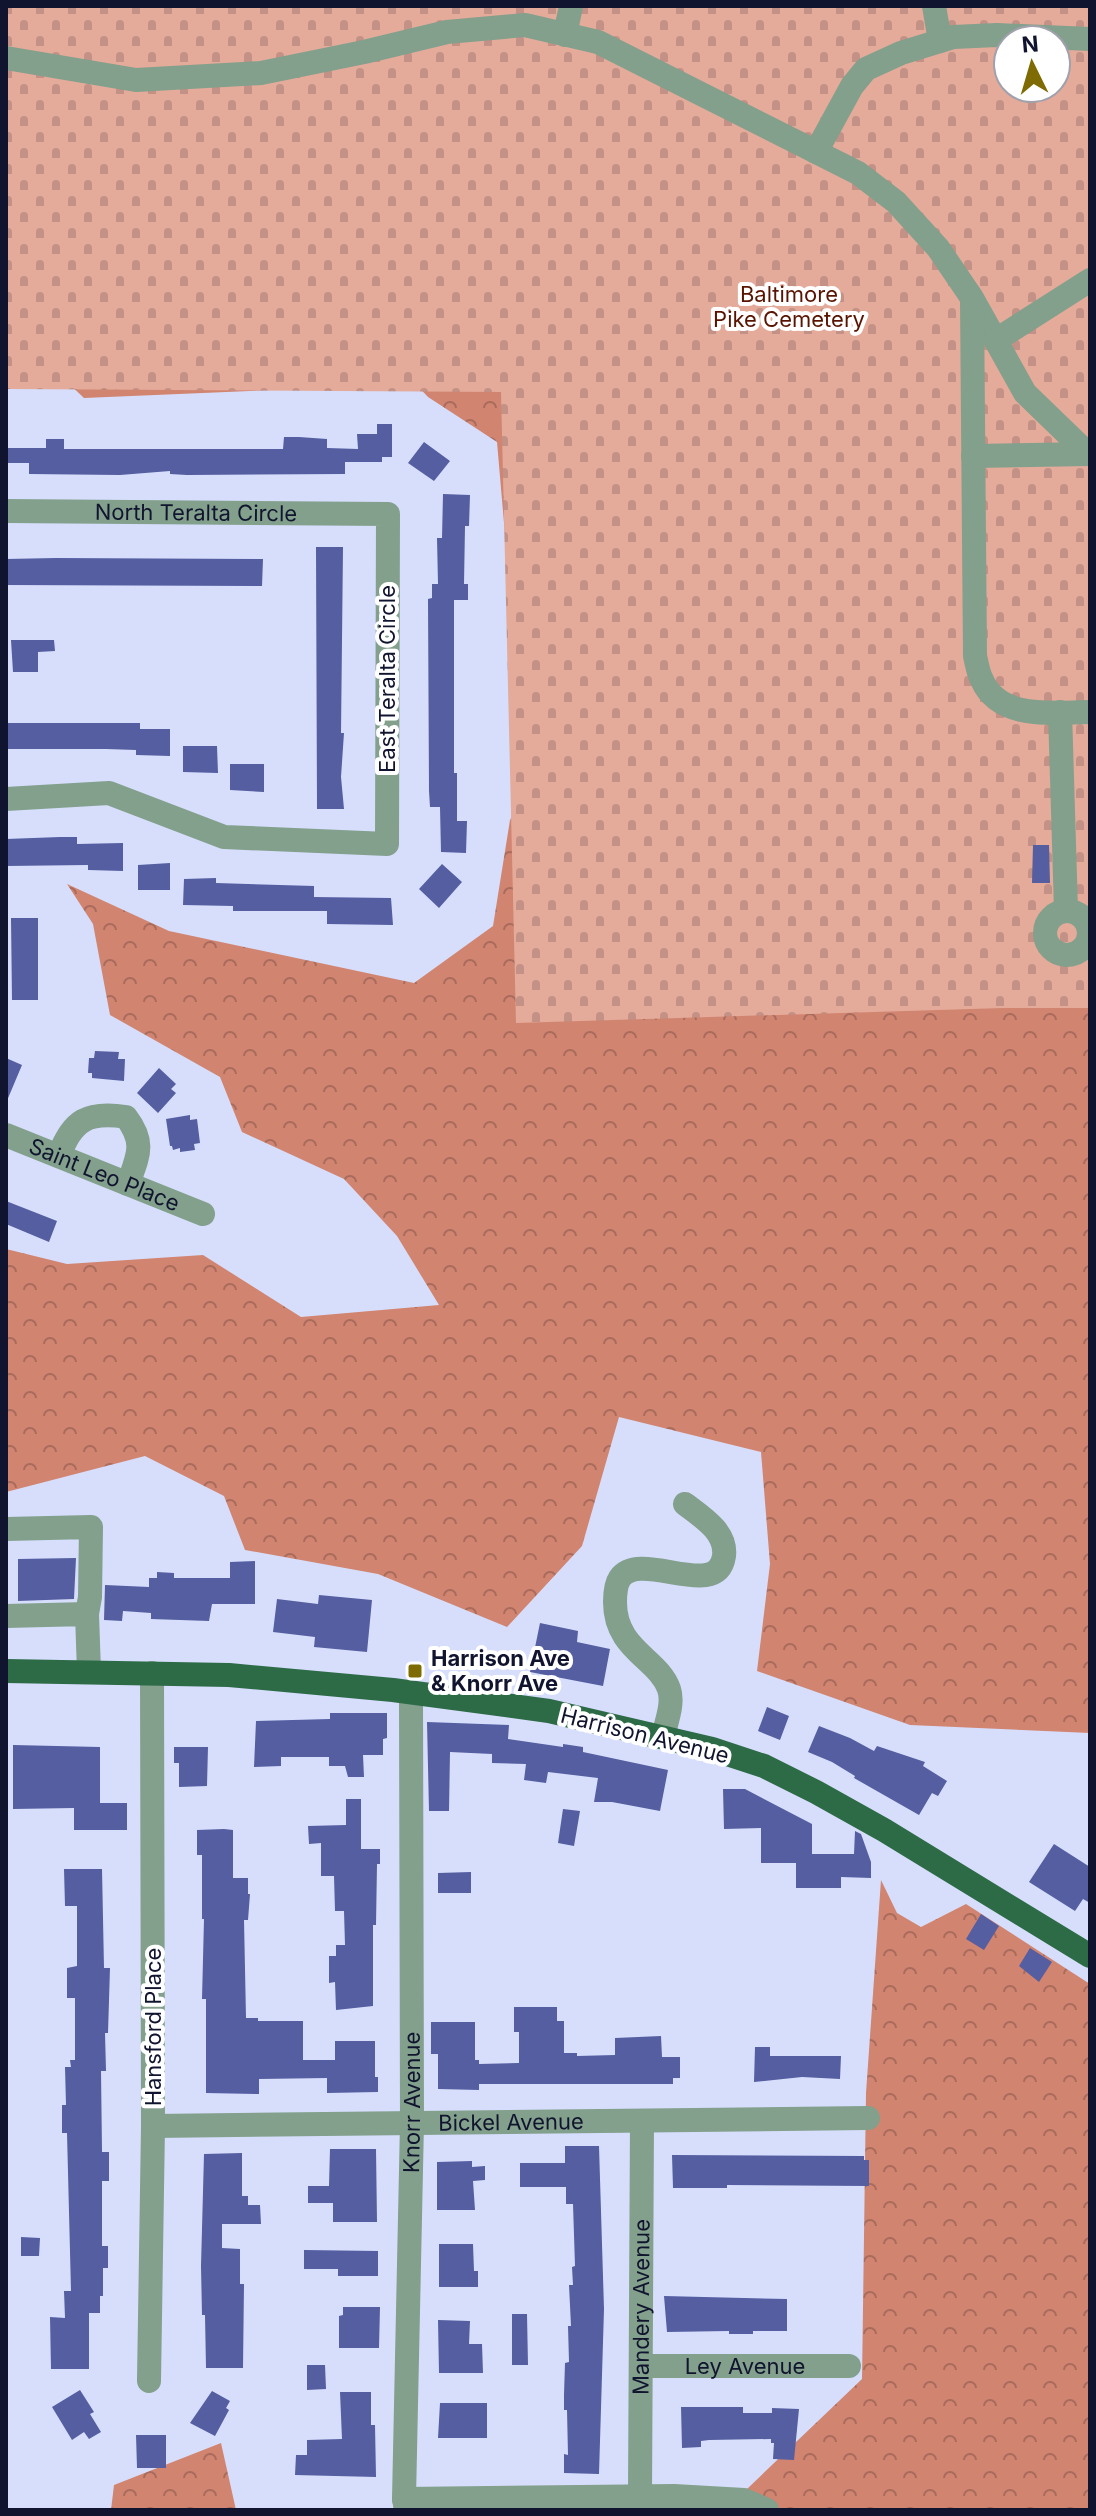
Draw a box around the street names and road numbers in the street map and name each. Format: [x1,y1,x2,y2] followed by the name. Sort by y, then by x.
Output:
[95,499,297,526] street label: North Teralta Circle
[374,585,400,773] street label: East Teralta Circle
[25,1133,183,1216] street label: Saint Leo Place
[558,1702,732,1768] street label: Harrison Avenue
[140,1948,166,2106] street label: Hansford Place
[398,2032,425,2173] street label: Knorr Avenue
[438,2108,584,2136] street label: Bickel Avenue
[628,2219,654,2395] street label: Mandery Avenue
[685,2353,805,2379] street label: Ley Avenue

